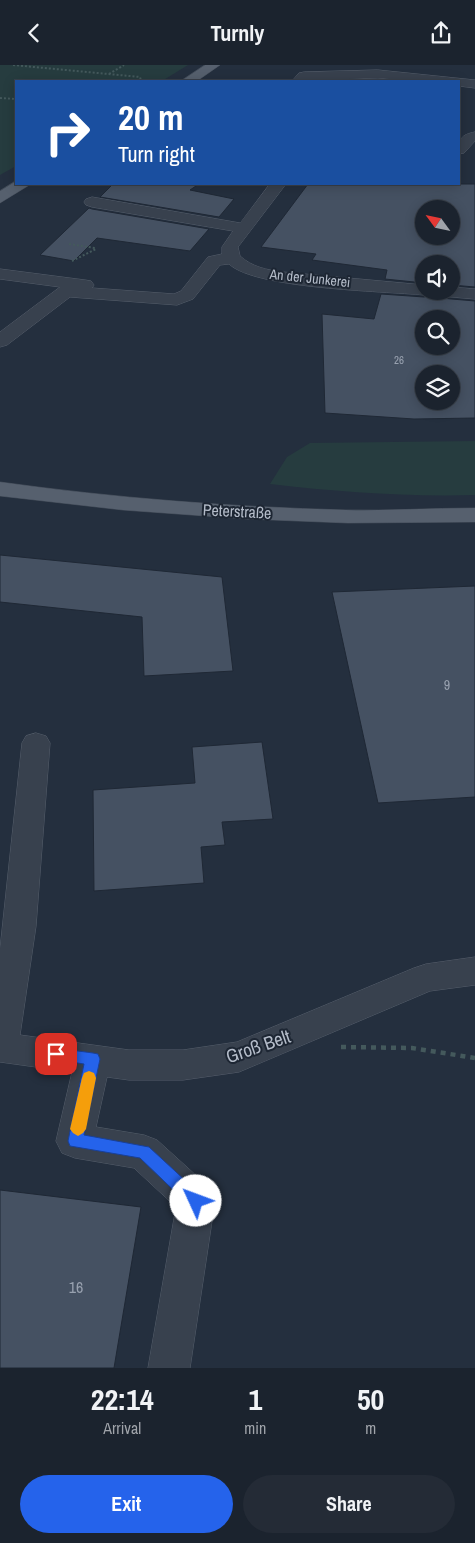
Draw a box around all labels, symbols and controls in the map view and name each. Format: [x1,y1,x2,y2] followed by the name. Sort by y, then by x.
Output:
[211,18,264,48] text: Turnly
[20,19,48,47] icon: back
[427,19,455,47] icon: share
[118,94,183,141] text: 20 m
[35,100,100,165] icon: right
[118,139,195,169] text: Turn right
[415,200,460,245] north arrow
[415,200,460,410] map controls
[415,255,460,300] button: sound
[268,265,351,291] street label: An der Junkerei
[415,310,460,355] button: search
[394,353,404,367] house number: 26
[415,365,460,410] button: layers
[202,498,272,524] street label: Peterstraße
[444,676,450,694] house number: 9
[222,1023,294,1069] street label: Groß Belt
[35,1033,77,1075] pin
[42,1040,70,1068] icon: arrive
[169,1174,221,1226] position arrow
[69,1276,83,1298] house number: 16
[91,1379,154,1419] text: 22:14
[248,1379,262,1419] text: 1
[357,1379,384,1419] text: 50
[103,1417,141,1439] text: Arrival
[244,1417,266,1439] text: min
[365,1417,376,1439] text: m
[20,1475,233,1533] button: Exit
[243,1475,455,1533] button: Share

